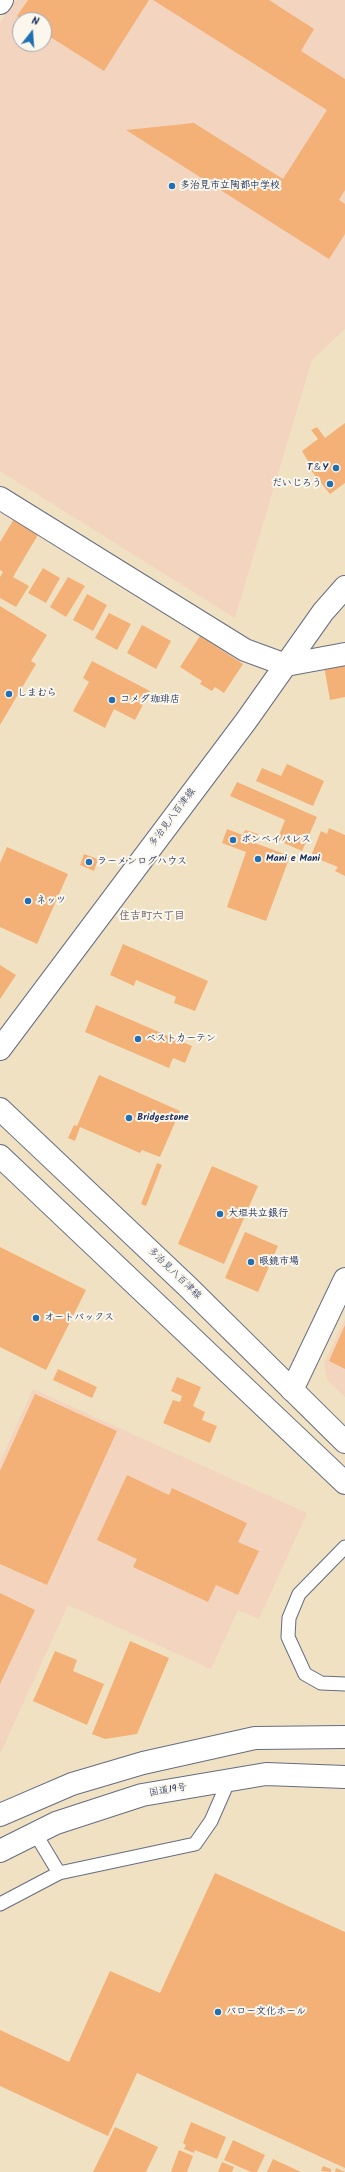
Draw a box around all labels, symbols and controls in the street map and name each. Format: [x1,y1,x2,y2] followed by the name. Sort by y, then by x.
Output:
[12,12,52,52] north arrow
[29,12,41,31] text: N
[180,180,280,192] place label: 多治見市立陶都中学校
[167,181,177,191] marker: 多治見市立陶都中学校
[307,462,328,474] place label: T＆Y
[331,463,341,473] marker: T＆Y
[272,478,322,490] place label: だいじろう
[325,479,335,489] marker: だいじろう
[17,688,57,700] place label: しまむら
[4,689,14,699] marker: しまむら
[120,694,180,706] place label: コメダ珈琲店
[107,695,117,705] marker: コメダ珈琲店
[147,786,199,850] street label: 多治見八百津線
[241,834,311,846] place label: ボンベイパレス
[228,835,238,845] marker: ボンベイパレス
[266,853,320,865] place label: Mani e Mani
[253,854,263,864] marker: Mani e Mani
[97,856,187,868] place label: ラーメンログハウス
[84,857,94,867] marker: ラーメンログハウス
[36,895,66,907] place label: ネッツ
[23,896,33,906] marker: ネッツ
[119,910,185,924] district label: 住吉町六丁目
[146,1033,216,1045] place label: ベストカーテン
[133,1034,143,1044] marker: ベストカーテン
[137,1112,189,1124] place label: Bridgestone
[124,1113,134,1123] marker: Bridgestone
[228,1208,288,1220] place label: 大垣共立銀行
[215,1209,225,1219] marker: 大垣共立銀行
[145,1245,203,1303] street label: 多治見八百津線
[259,1256,299,1268] place label: 眼鏡市場
[246,1257,256,1267] marker: 眼鏡市場
[44,1312,114,1324] place label: オートバックス
[31,1313,41,1323] marker: オートバックス
[148,1782,188,1800] street label: 国道19号
[226,2006,306,2018] place label: バロー文化ホール
[213,2007,223,2017] marker: バロー文化ホール

